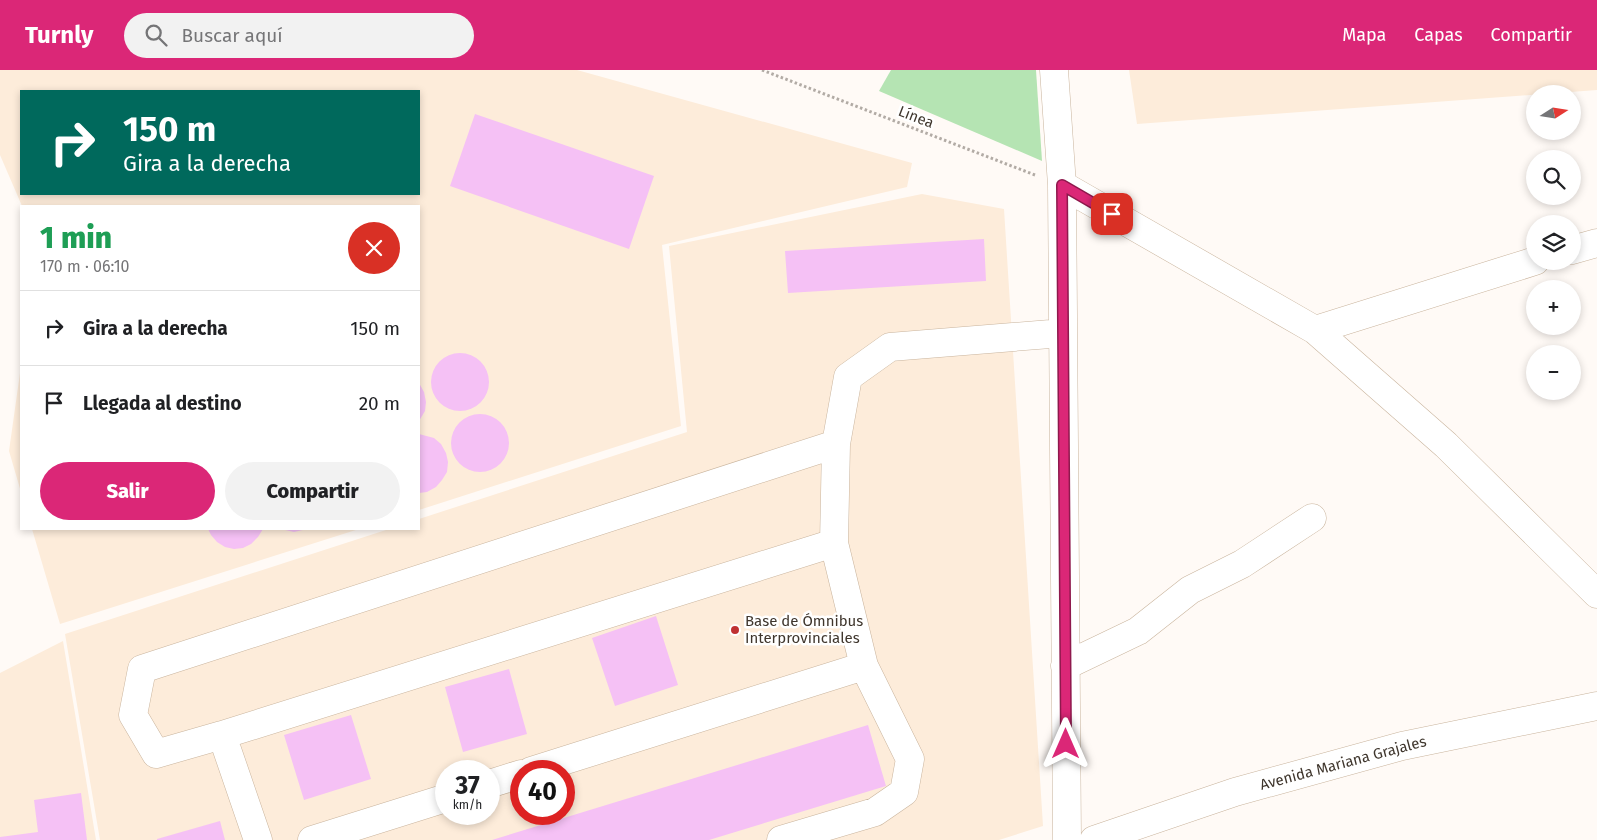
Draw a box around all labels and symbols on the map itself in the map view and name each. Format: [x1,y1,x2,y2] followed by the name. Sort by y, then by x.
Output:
[1526,85,1581,140] north arrow
[896,102,936,132] street label: Línea
[1091,193,1133,235] pin
[745,612,863,647] place label: Base de Ómnibus Interprovinciales
[729,624,741,636] marker: Base de Ómnibus Interprovinciales
[1039,717,1091,769] position arrow
[1258,732,1428,794] street label: Avenida Mariana Grajales
[510,760,575,825] speed limit sign: 40

